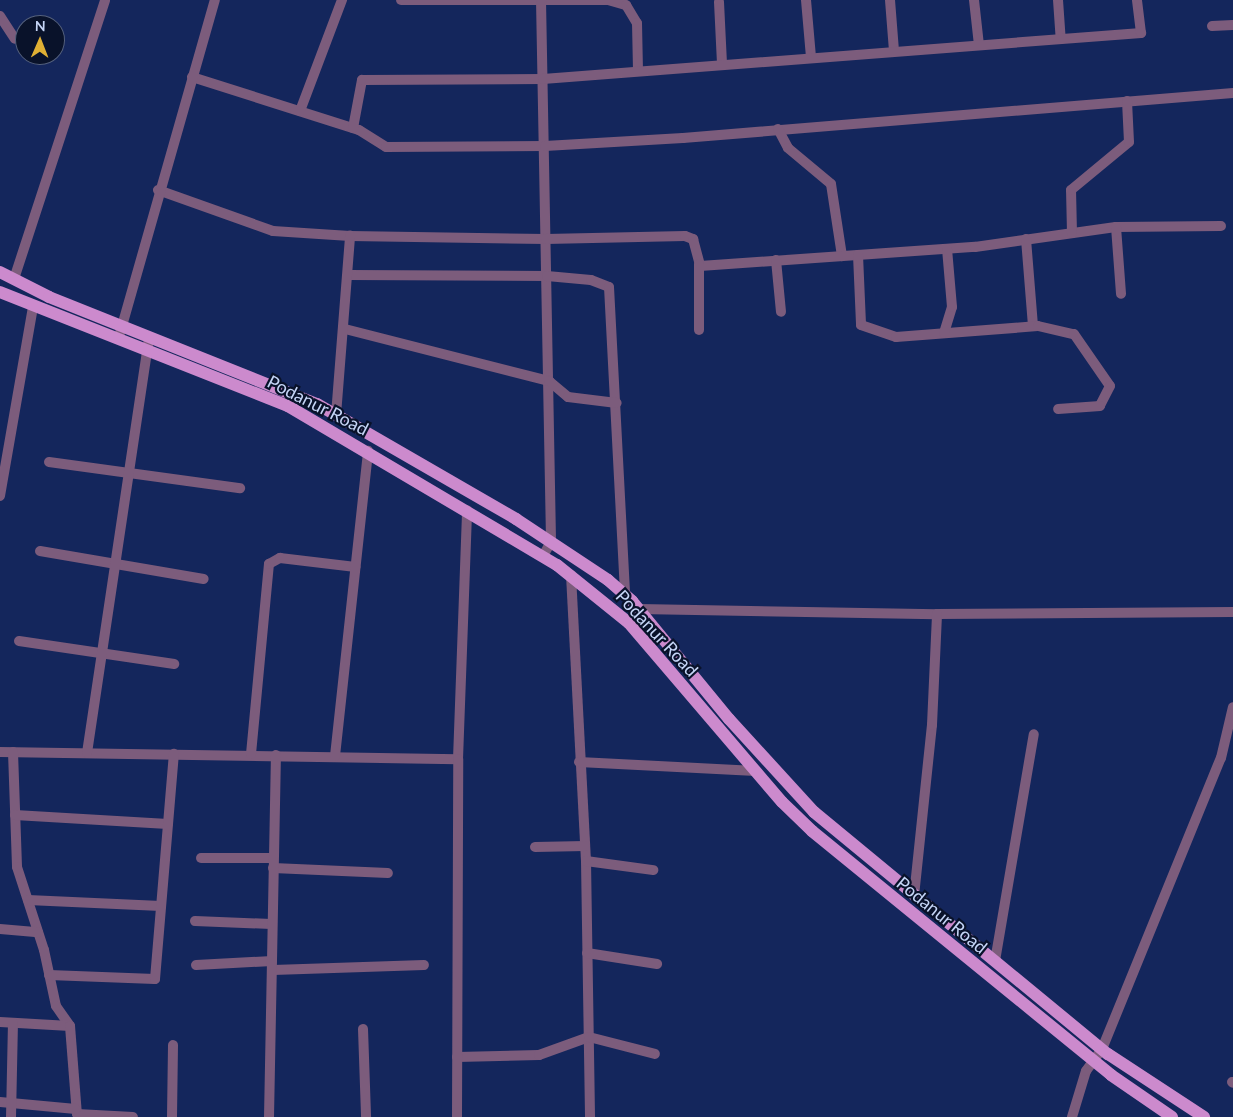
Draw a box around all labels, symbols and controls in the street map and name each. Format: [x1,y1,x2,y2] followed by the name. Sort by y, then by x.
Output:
[15,15,65,65] north arrow
[35,17,46,34] text: N
[264,370,372,440] street label: Podanur Road
[611,585,703,681] street label: Podanur Road
[892,872,992,958] street label: Podanur Road

